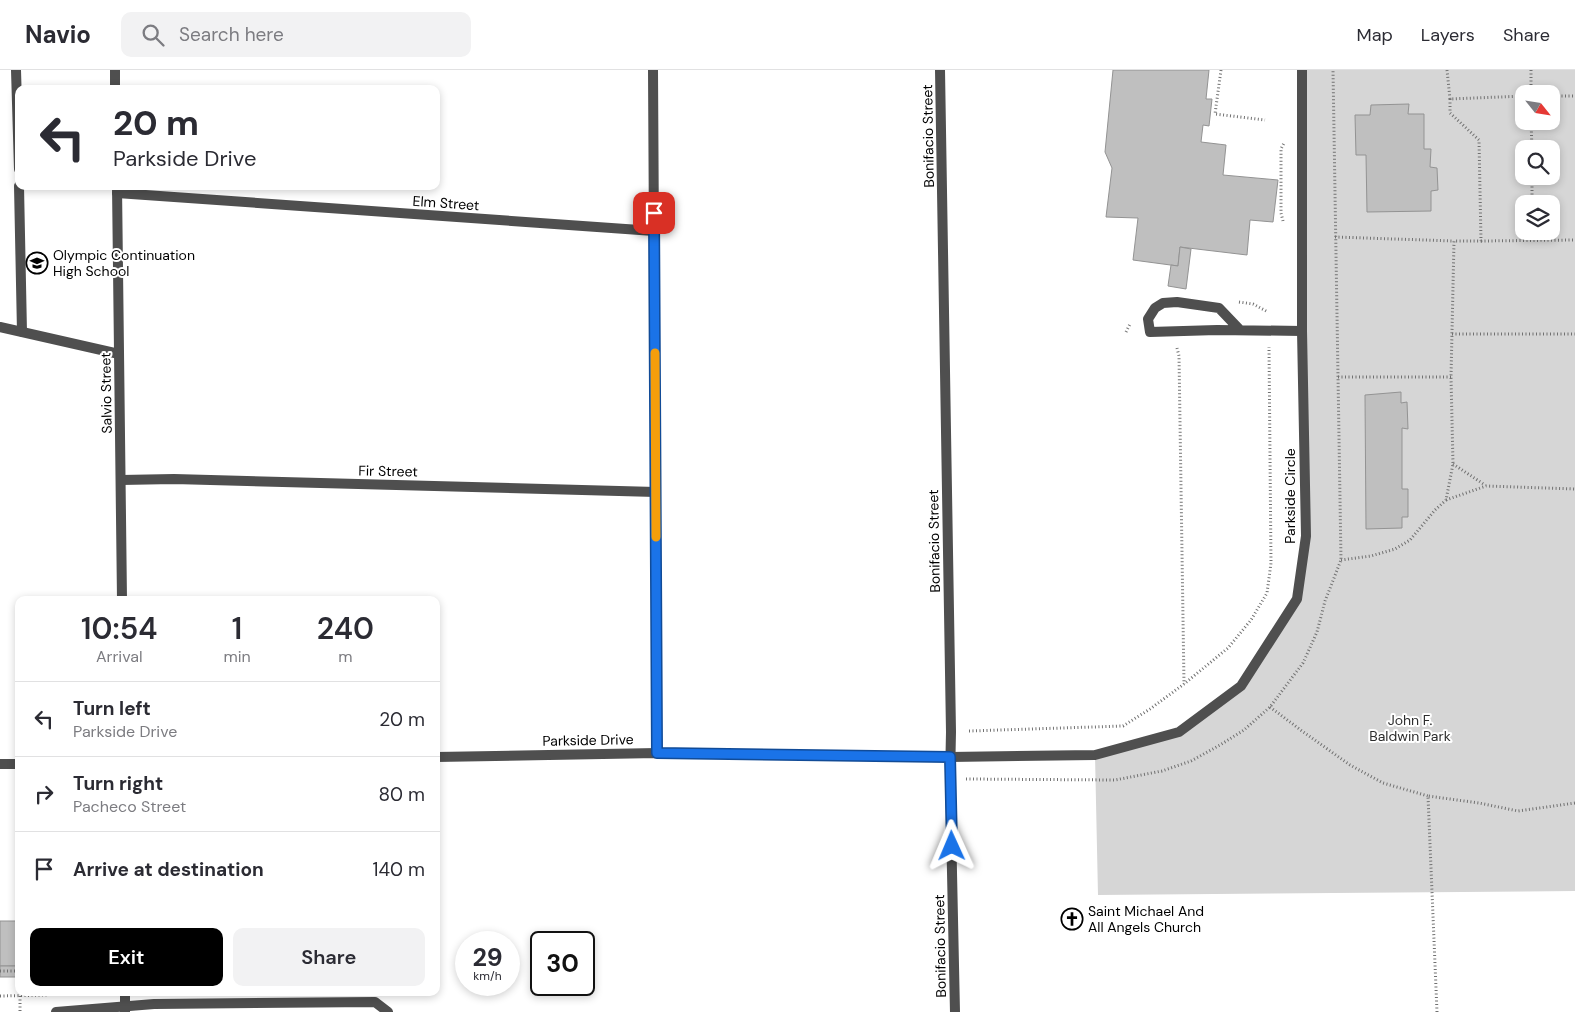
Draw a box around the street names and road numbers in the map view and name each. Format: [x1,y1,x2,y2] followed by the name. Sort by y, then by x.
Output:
[918,84,938,188] street label: Bonifacio Street
[412,192,480,214] street label: Elm Street
[96,352,116,434] street label: Salvio Street
[1281,448,1299,544] street label: Parkside Circle
[358,461,418,481] street label: Fir Street
[924,489,944,593] street label: Bonifacio Street
[542,730,634,750] street label: Parkside Drive
[930,894,950,998] street label: Bonifacio Street

